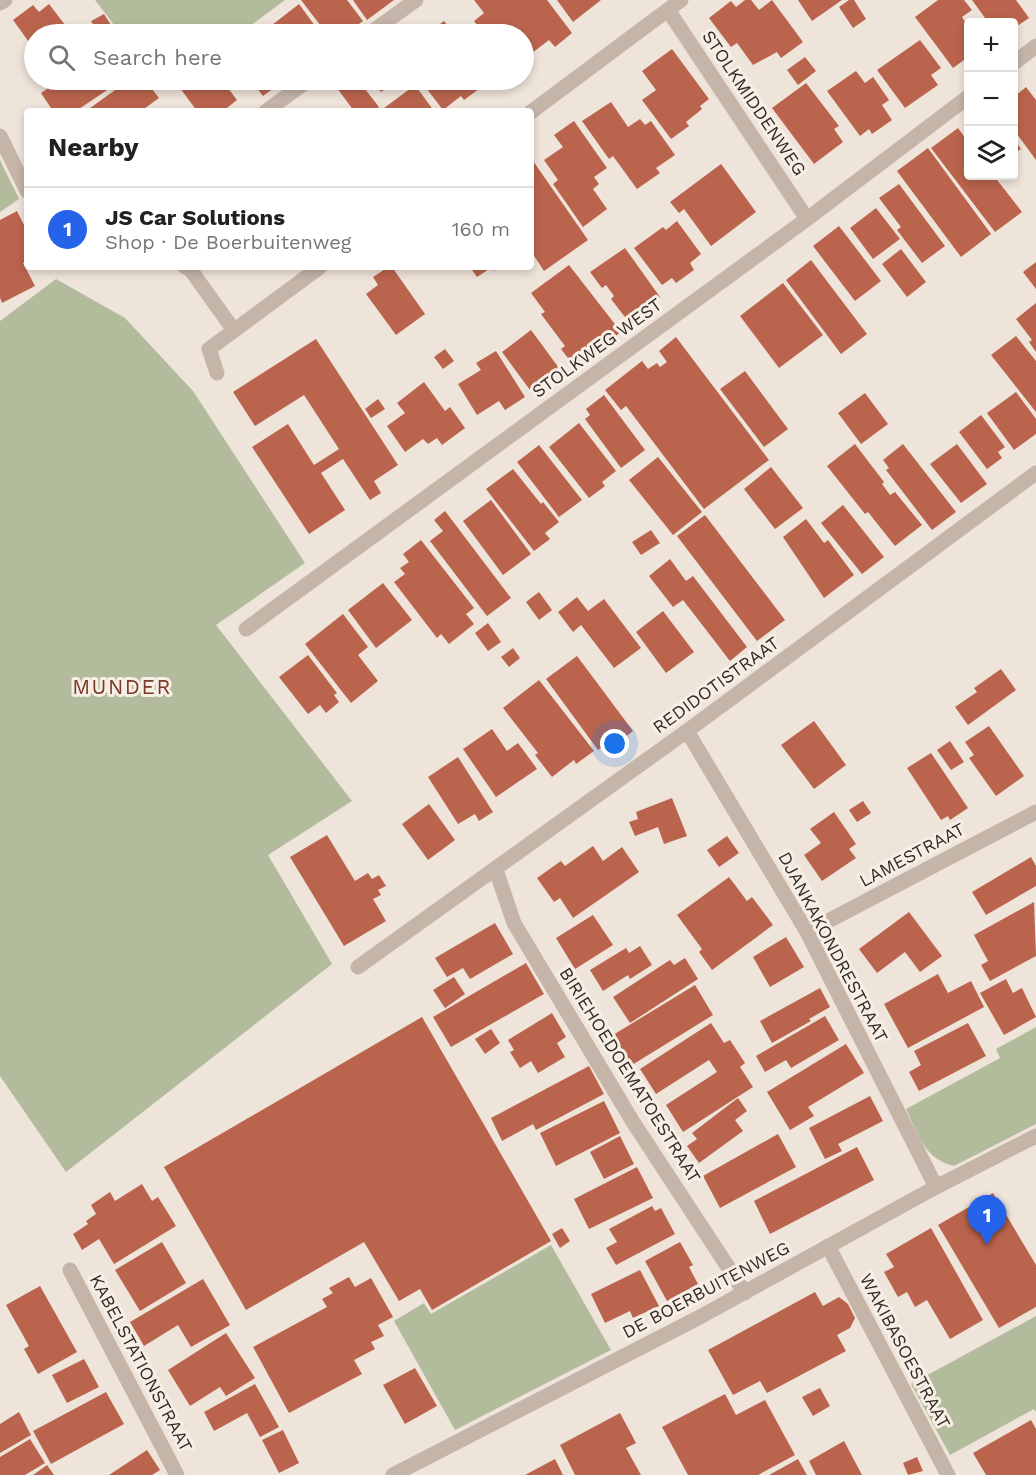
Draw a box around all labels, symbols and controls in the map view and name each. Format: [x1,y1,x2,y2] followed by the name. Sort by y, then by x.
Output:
[964,18,1018,180] map controls
[964,18,1018,72] button: +
[24,24,534,90] search box
[698,26,811,179] street label: STOLKMIDDENWEG
[45,41,78,74] icon: search
[93,45,222,70] text: Search here
[964,72,1018,126] button: −
[964,126,1018,180] button: layers
[48,132,139,162] text: Nearby
[105,205,285,230] text: JS Car Solutions
[63,217,72,241] text: 1
[452,217,510,241] text: 160 m
[105,230,351,254] text: Shop · De Boerbuitenweg
[528,293,666,402] street label: STOLKWEG WEST
[649,632,783,737] street label: REDIDOTISTRAAT
[72,674,172,699] district label: MUNDER
[600,729,629,758] your location
[855,818,968,891] street label: LAMESTRAAT
[774,848,893,1046] street label: DJANKAKONDRESTRAAT
[555,963,706,1186] street label: BIRIEHOEDOEMATOESTRAAT
[968,1196,1006,1245] pin: 1
[619,1237,793,1343] street label: DE BOERBUITENWEG
[86,1270,197,1455] street label: KABELSTATIONSTRAAT
[856,1270,955,1432] street label: WAKIBASOESTRAAT

